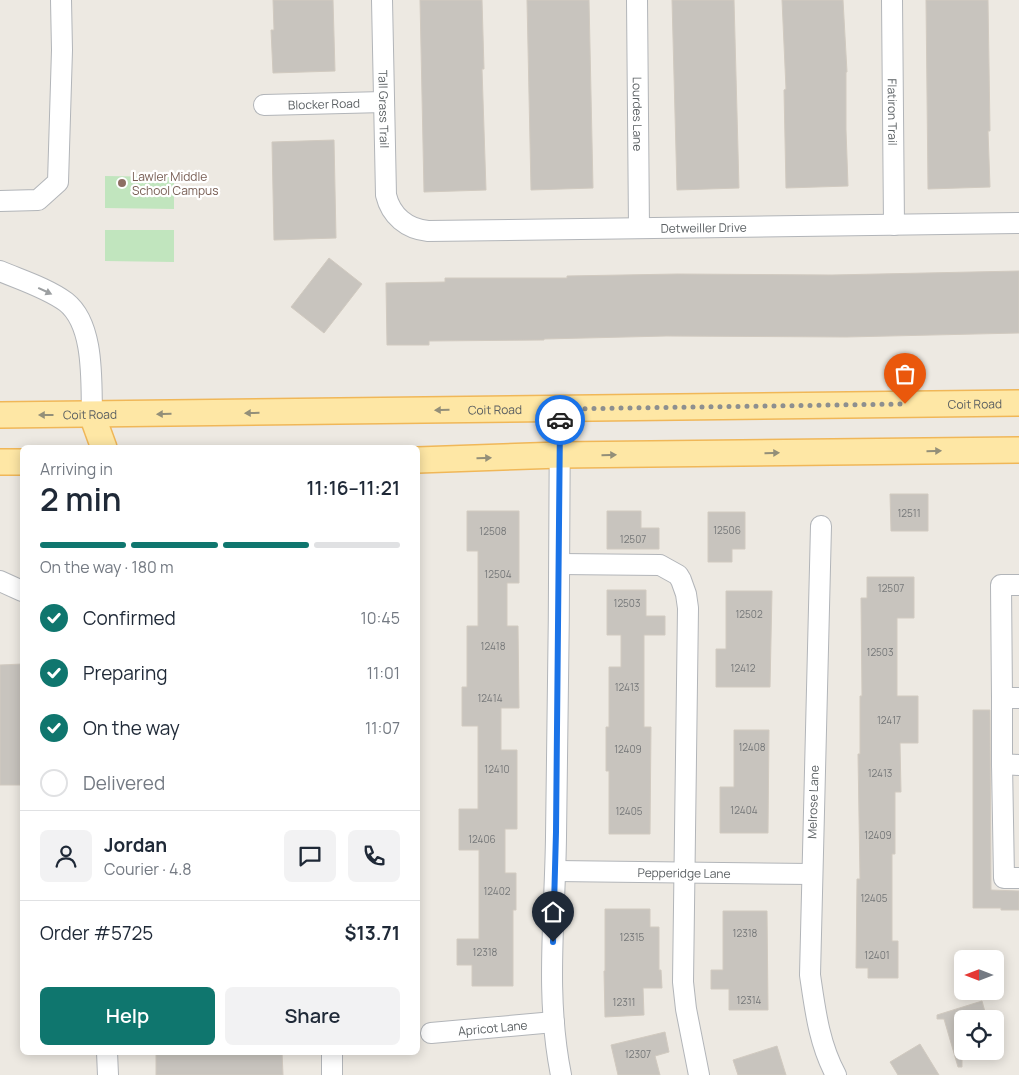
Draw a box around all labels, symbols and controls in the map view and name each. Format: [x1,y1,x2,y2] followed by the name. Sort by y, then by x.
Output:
[375,70,394,148] street label: Tall Grass Trail
[629,77,647,151] street label: Lourdes Lane
[884,78,902,146] street label: Flatiron Trail
[288,94,360,113] street label: Blocker Road
[132,168,219,199] place label: Lawler Middle School Campus
[116,177,128,189] marker: Lawler Middle School Campus
[660,218,747,236] street label: Detweiller Drive
[38,287,52,295] one-way arrow
[884,353,926,404] pin
[891,360,919,388] icon: bag
[535,395,585,445] courier
[948,395,1002,412] street label: Coit Road
[468,400,522,418] street label: Coit Road
[63,405,117,423] street label: Coit Road
[433,406,449,414] one-way arrow
[546,406,574,434] icon: car
[243,409,259,417] one-way arrow
[156,410,172,418] one-way arrow
[38,411,54,419] one-way arrow
[926,447,942,455] one-way arrow
[764,449,780,457] one-way arrow
[601,451,617,459] one-way arrow
[476,454,492,462] one-way arrow
[40,458,113,480] text: Arriving in
[306,475,400,501] text: 11:16–11:21
[40,477,122,521] text: 2 min
[897,506,921,520] house number: 12511
[713,523,741,537] house number: 12506
[479,524,507,538] house number: 12508
[620,532,646,546] house number: 12507
[40,556,173,578] text: On the way · 180 m
[484,567,512,581] house number: 12504
[878,581,904,595] house number: 12507
[613,596,641,610] house number: 12503
[40,604,68,632] icon: check
[83,605,176,631] text: Confirmed
[361,607,400,629] text: 10:45
[735,607,763,621] house number: 12502
[480,639,506,653] house number: 12418
[866,645,894,659] house number: 12503
[40,659,68,687] icon: check
[83,660,168,686] text: Preparing
[731,661,756,675] house number: 12412
[367,662,400,684] text: 11:01
[615,680,639,694] house number: 12413
[477,691,503,705] house number: 12414
[877,713,901,727] house number: 12417
[40,714,68,742] icon: check
[83,715,180,741] text: On the way
[365,717,400,739] text: 11:07
[738,740,766,754] house number: 12408
[614,742,642,756] house number: 12409
[484,762,510,776] house number: 12410
[803,765,823,839] street label: Melrose Lane
[868,766,892,780] house number: 12413
[83,770,165,796] text: Delivered
[730,803,758,817] house number: 12404
[615,804,643,818] house number: 12405
[864,828,892,842] house number: 12409
[40,830,92,882] button: person
[284,830,336,882] button: chat
[348,830,400,882] button: phone
[104,832,167,858] text: Jordan
[468,832,496,846] house number: 12406
[104,858,192,880] text: Courier · 4.8
[637,863,731,882] street label: Pepperidge Lane
[483,884,511,898] house number: 12402
[532,891,574,942] pin
[860,891,888,905] house number: 12405
[539,898,567,926] icon: home
[40,920,153,946] text: Order #5725
[344,920,400,946] text: $13.71
[733,926,758,940] house number: 12318
[620,930,645,944] house number: 12315
[473,945,498,959] house number: 12318
[864,948,890,962] house number: 12401
[954,950,1004,1000] north arrow
[954,950,1004,1060] map controls
[40,987,215,1045] button: Help
[225,987,400,1045] button: Share
[737,993,762,1007] house number: 12314
[613,995,635,1009] house number: 12311
[954,1010,1004,1060] button: locate
[457,1016,528,1039] street label: Apricot Lane
[625,1047,651,1061] house number: 12307

